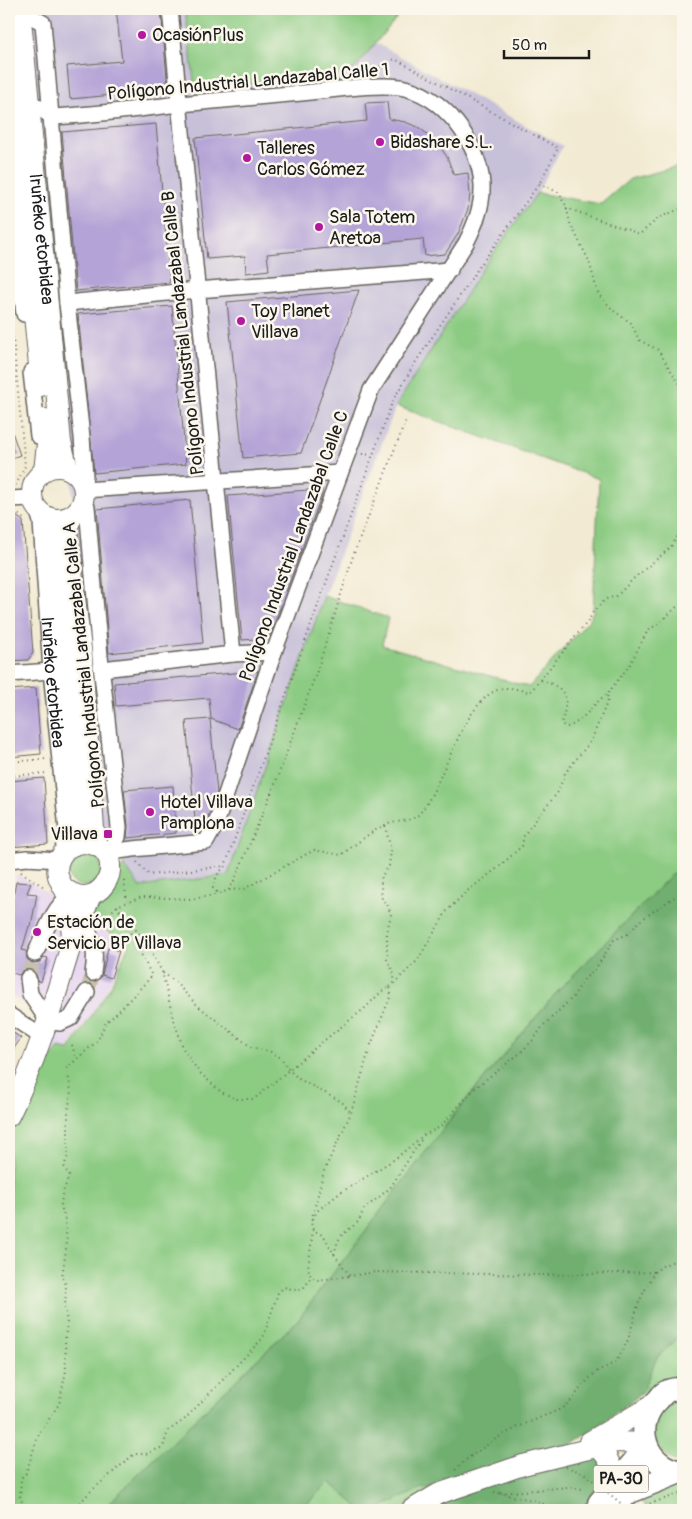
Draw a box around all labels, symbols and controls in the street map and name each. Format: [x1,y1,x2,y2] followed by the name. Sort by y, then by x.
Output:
[152,24,244,47] place label: OcasiónPlus
[504,28,590,60] scale bar
[136,29,148,41] marker: OcasiónPlus
[512,36,547,55] text: 50 m
[106,58,390,106] street label: Polígono Industrial Landazabal Calle 1
[390,131,493,154] place label: Bidashare S.L.
[374,136,386,148] marker: Bidashare S.L.
[257,137,365,181] place label: Talleres Carlos Gómez
[241,152,253,164] marker: Talleres Carlos Gómez
[24,172,59,306] street label: Iruñeko etorbidea
[157,190,209,476] street label: Polígono Industrial Landazabal Calle B
[329,206,415,250] place label: Sala Totem Aretoa
[313,221,325,233] marker: Sala Totem Aretoa
[251,300,331,344] place label: Toy Planet Villava
[235,315,247,327] marker: Toy Planet Villava
[234,407,354,685] street label: Polígono Industrial Landazabal Calle C
[58,521,110,809] street label: Polígono Industrial Landazabal Calle A
[36,616,70,749] street label: Iruñeko etorbidea
[160,791,253,835] place label: Hotel Villava Pamplona
[144,806,156,818] marker: Hotel Villava Pamplona
[51,823,98,846] place label: Villava
[102,828,114,840] marker: Villava
[47,911,181,955] place label: Estación de Servicio BP Villava
[31,926,43,938] marker: Estación de Servicio BP Villava
[594,1466,648,1492] road number: PA-30

